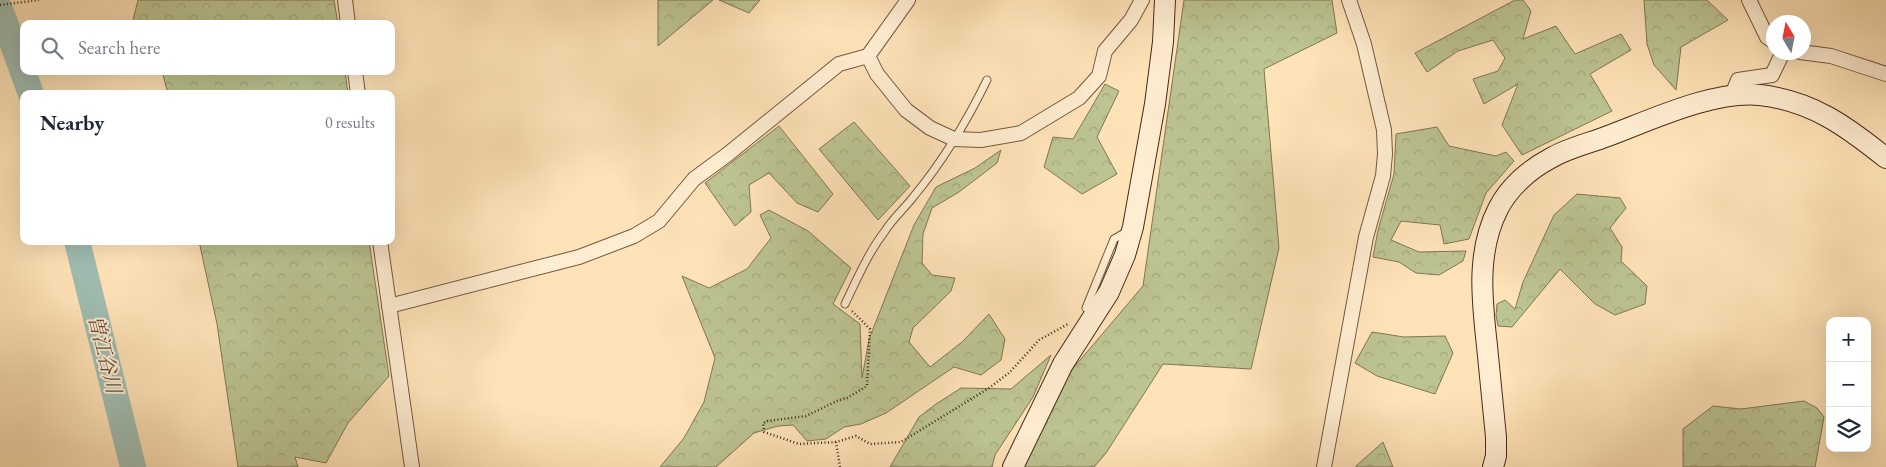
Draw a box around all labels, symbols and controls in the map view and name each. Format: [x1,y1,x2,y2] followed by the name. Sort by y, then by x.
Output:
[1766,15,1811,60] north arrow
[20,20,395,75] search box
[38,34,66,62] icon: search
[78,35,160,60] text: Search here
[40,109,104,136] text: Nearby
[325,112,375,133] text: 0 results
[83,312,128,398] water label: 曽江谷川
[1826,317,1871,452] map controls
[1826,317,1871,362] button: +
[1826,362,1871,407] button: −
[1826,407,1871,452] button: layers

